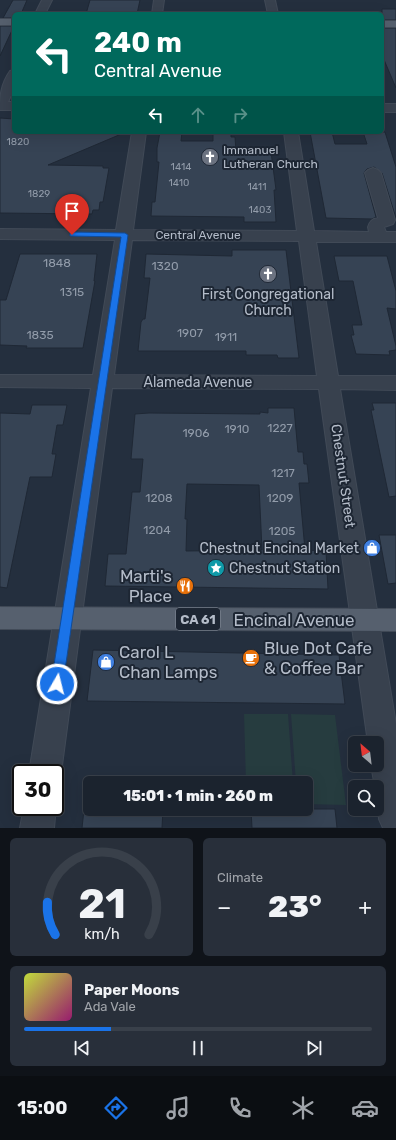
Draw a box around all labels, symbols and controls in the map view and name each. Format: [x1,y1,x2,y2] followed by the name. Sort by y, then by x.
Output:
[94,26,182,59] text: 240 m
[28,28,80,80] icon: left
[94,60,222,82] text: Central Avenue
[145,104,167,126] icon: left
[187,104,209,126] icon: ahead
[229,104,251,126] icon: right
[7,136,29,148] house number: 1820
[223,143,318,171] place label: Immanuel Lutheran Church
[200,147,220,167] church icon: Immanuel Lutheran Church
[171,161,191,173] house number: 1414
[169,177,189,189] house number: 1410
[248,181,266,193] house number: 1411
[28,188,50,200] house number: 1829
[55,194,89,235] pin
[61,200,83,222] icon: arrive
[249,204,271,216] house number: 1403
[155,228,241,242] street label: Central Avenue
[43,256,71,270] house number: 1848
[151,259,179,273] house number: 1320
[258,264,278,284] church icon: First Congregational Church
[60,285,84,299] house number: 1315
[202,286,334,319] place label: First Congregational Church
[177,326,203,340] house number: 1907
[26,328,54,342] house number: 1835
[215,330,237,344] house number: 1911
[144,374,253,391] street label: Alameda Avenue
[267,421,293,435] house number: 1227
[224,422,250,436] house number: 1910
[327,423,359,529] street label: Chestnut Street
[182,426,210,440] house number: 1906
[271,466,295,480] house number: 1217
[145,491,173,505] house number: 1208
[267,491,293,505] house number: 1209
[143,523,171,537] house number: 1204
[269,524,295,538] house number: 1205
[362,538,382,558] shop icon: Chestnut Encinal Market
[199,540,360,557] place label: Chestnut Encinal Market
[206,558,226,578] place icon: Chestnut Station
[229,560,340,577] place label: Chestnut Station
[120,566,172,606] place label: Marti's Place
[175,576,195,596] restaurant icon: Marti's Place
[176,608,220,630] road number: CA 61
[233,610,355,630] street label: Encinal Avenue
[264,638,372,678] place label: Blue Dot Cafe & Coffee Bar
[119,642,217,682] place label: Carol L Chan Lamps
[241,648,261,668] cafe icon: Blue Dot Cafe & Coffee Bar
[96,652,116,672] shop icon: Carol L Chan Lamps
[36,663,78,705] position arrow
[348,736,384,772] north arrow
[348,736,384,816] map controls
[12,764,64,816] speed limit sign: 30
[348,780,384,816] button: search
[123,787,273,805] text: 15:01 · 1 min · 260 m
[217,870,263,885] text: Climate
[78,879,125,928] text: 21
[268,889,322,925] text: 23°
[217,894,231,921] text: −
[358,894,372,921] text: +
[84,926,119,943] text: km/h
[84,981,180,999] text: Paper Moons
[84,999,136,1014] text: Ada Vale
[71,1037,93,1059] icon: previous
[187,1037,209,1059] icon: pause
[303,1037,325,1059] icon: next
[102,1094,130,1122] icon: directions
[164,1094,192,1122] icon: music
[226,1094,254,1122] icon: phone
[289,1094,317,1122] icon: climate
[351,1094,379,1122] icon: car
[17,1097,67,1119] text: 15:00

